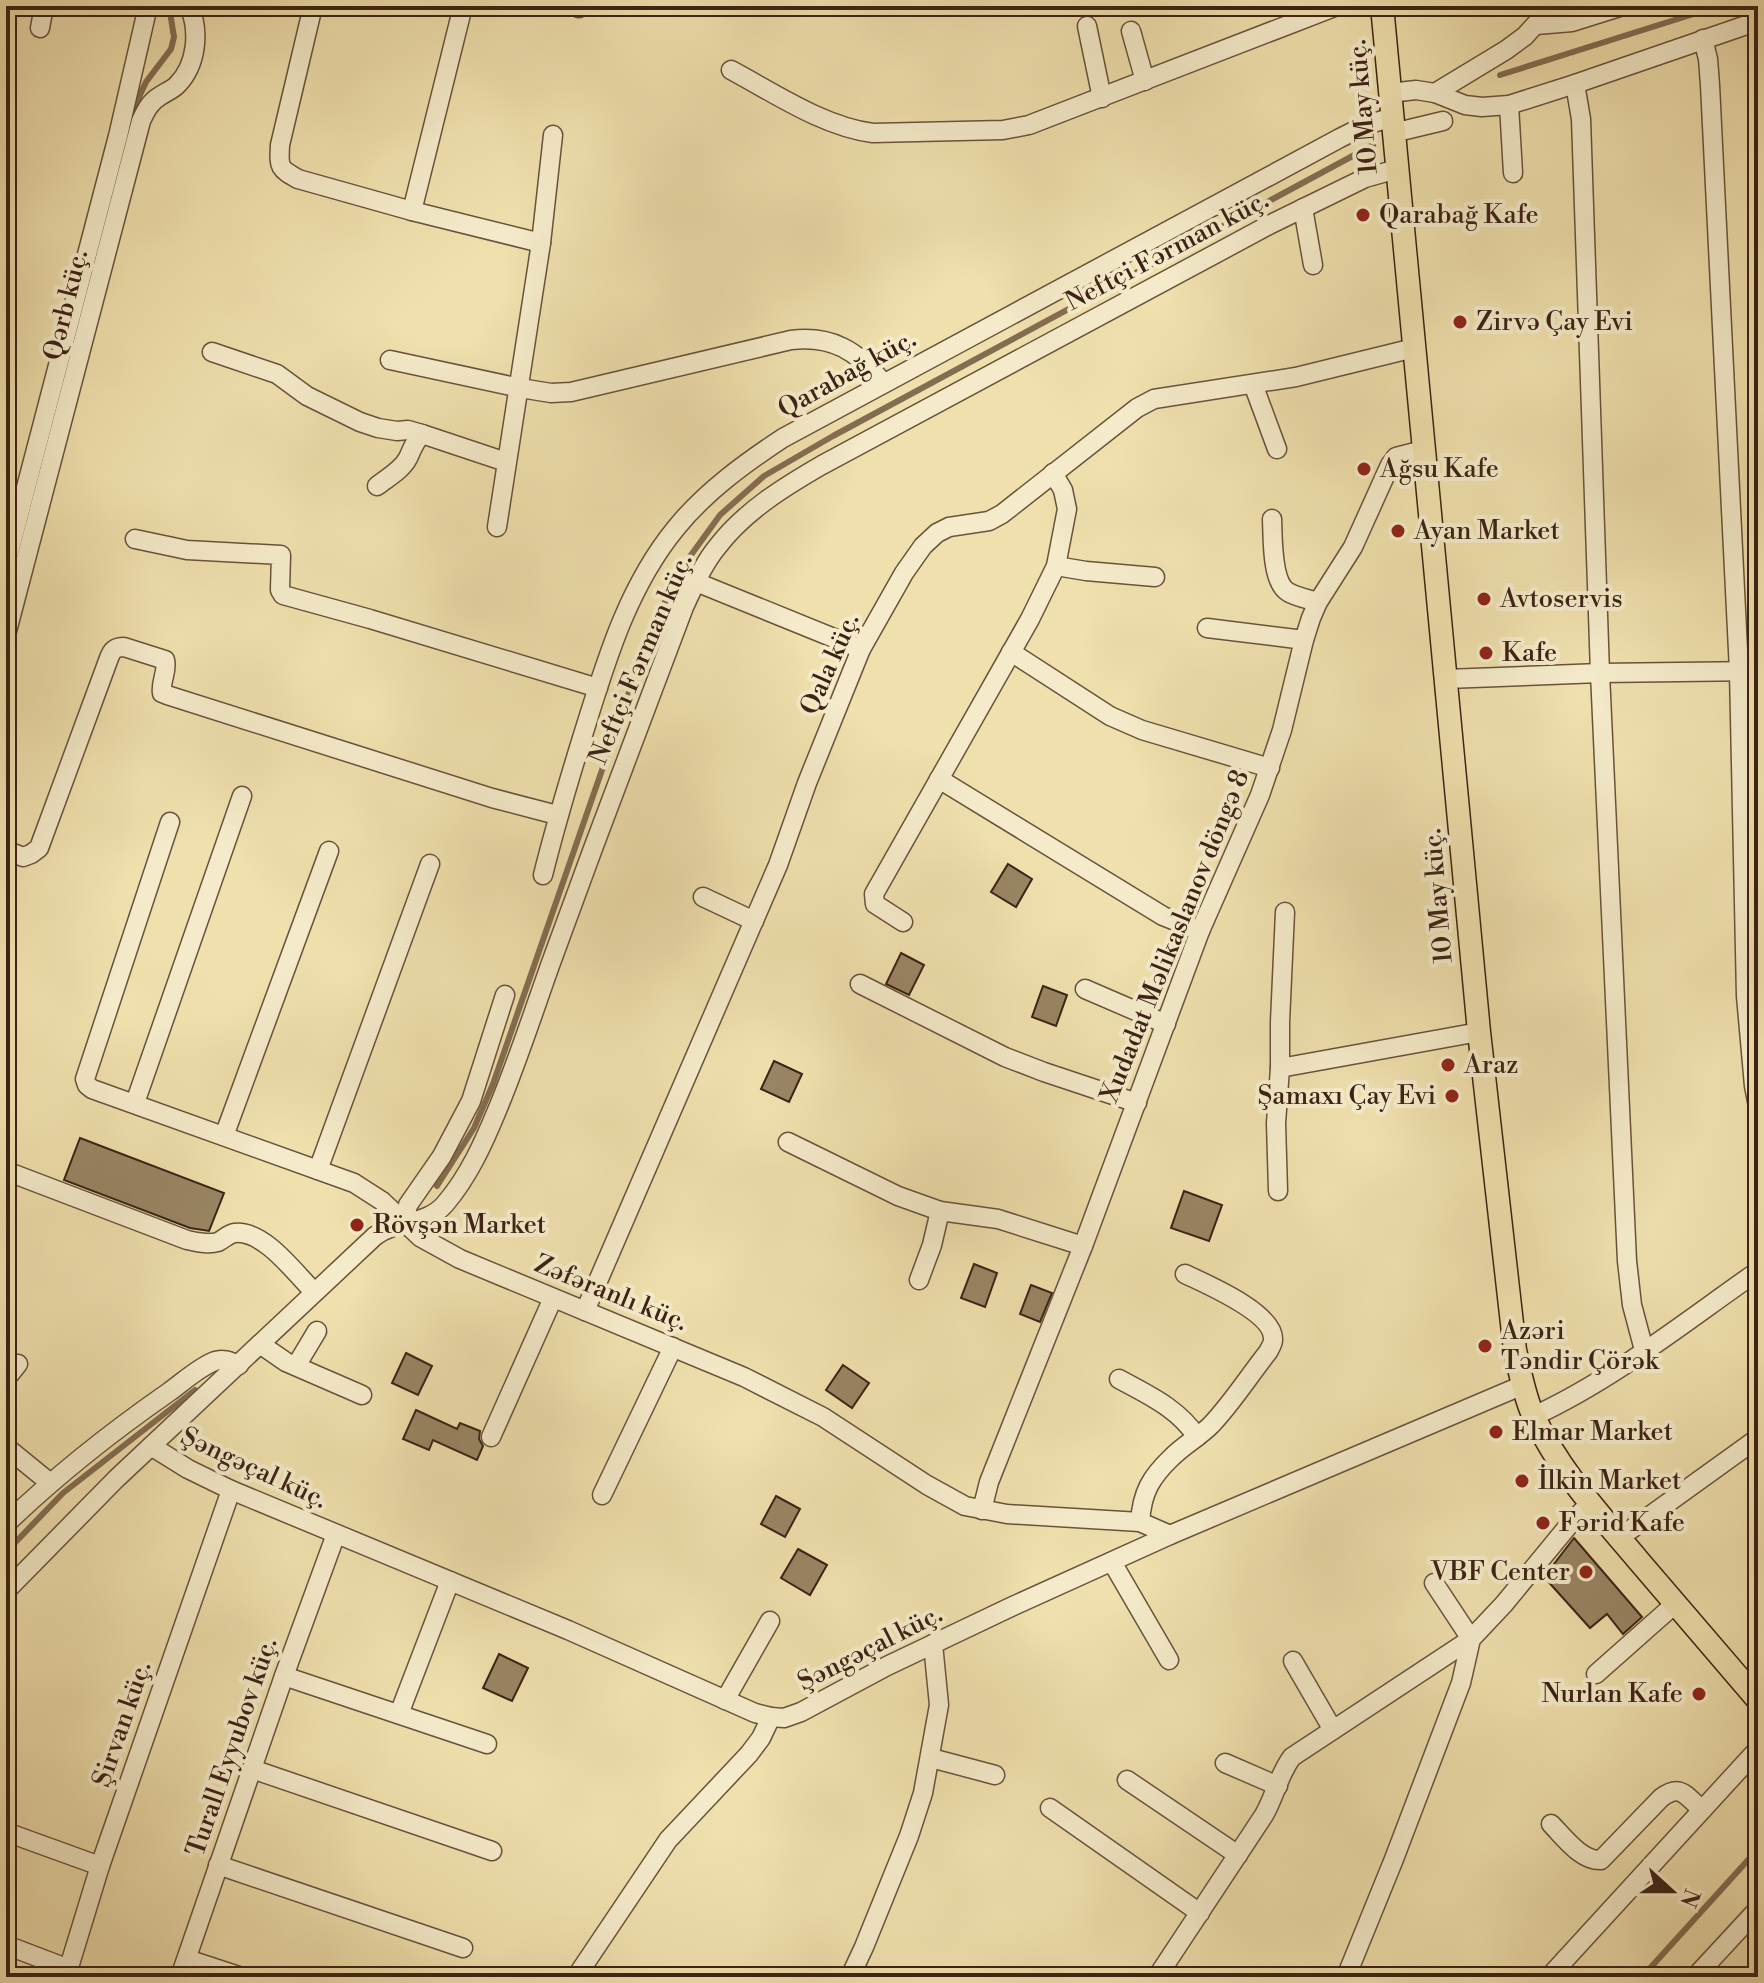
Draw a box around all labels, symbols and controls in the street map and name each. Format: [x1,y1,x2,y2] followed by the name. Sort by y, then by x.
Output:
[1341,38,1385,176] street label: 10 May küç.
[1060,184,1274,318] street label: Neftçi Fərman küç.
[1379,199,1539,231] place label: Qarabağ Kafe
[1354,206,1372,224] marker: Qarabağ Kafe
[37,246,95,364] street label: Qərb küç.
[1476,306,1633,338] place label: Zirvə Çay Evi
[1451,313,1469,331] marker: Zirvə Çay Evi
[772,323,922,425] street label: Qarabağ küç.
[1379,453,1499,485] place label: Ağsu Kafe
[1355,460,1373,478] marker: Ağsu Kafe
[1413,515,1560,547] place label: Ayan Market
[1389,522,1407,540] marker: Ayan Market
[582,549,700,769] street label: Neftçi Fərman küç.
[1499,583,1623,615] place label: Avtoservis
[1475,590,1493,608] marker: Avtoservis
[793,608,867,720] street label: Qala küç.
[1502,637,1557,669] place label: Kafe
[1477,644,1495,662] marker: Kafe
[1093,765,1256,1108] street label: Xudadat Məlikaslanov döngə 8
[1416,827,1460,965] street label: 10 May küç.
[1463,1049,1519,1081] place label: Araz
[1439,1056,1457,1074] marker: Araz
[1257,1080,1436,1112] place label: Şamaxı Çay Evi
[1443,1087,1461,1105] marker: Şamaxı Çay Evi
[373,1209,546,1241] place label: Rövşən Market
[348,1216,366,1234] marker: Rövşən Market
[530,1248,692,1338] street label: Zəfəranlı küç.
[1500,1315,1660,1377] place label: Azəri Təndir Çörək
[1476,1337,1494,1355] marker: Azəri Təndir Çörək
[1512,1416,1673,1448] place label: Elmar Market
[176,1420,332,1516] street label: Şəngəçal küç.
[1487,1423,1505,1441] marker: Elmar Market
[1538,1464,1681,1497] place label: İlkin Market
[1513,1472,1531,1490] marker: İlkin Market
[1559,1507,1685,1539] place label: Fərid Kafe
[1534,1514,1552,1532] marker: Fərid Kafe
[1430,1556,1570,1588] place label: VBF Center
[1577,1563,1595,1581] marker: VBF Center
[792,1598,948,1698] street label: Şəngəçal küç.
[180,1633,284,1861] street label: Turall Eyyubov küç.
[86,1657,158,1791] street label: Şirvan küç.
[1541,1678,1683,1710] place label: Nurlan Kafe
[1690,1685,1708,1703] marker: Nurlan Kafe
[1632,1851,1712,1931] north arrow
[1673,1885,1705,1911] text: N

